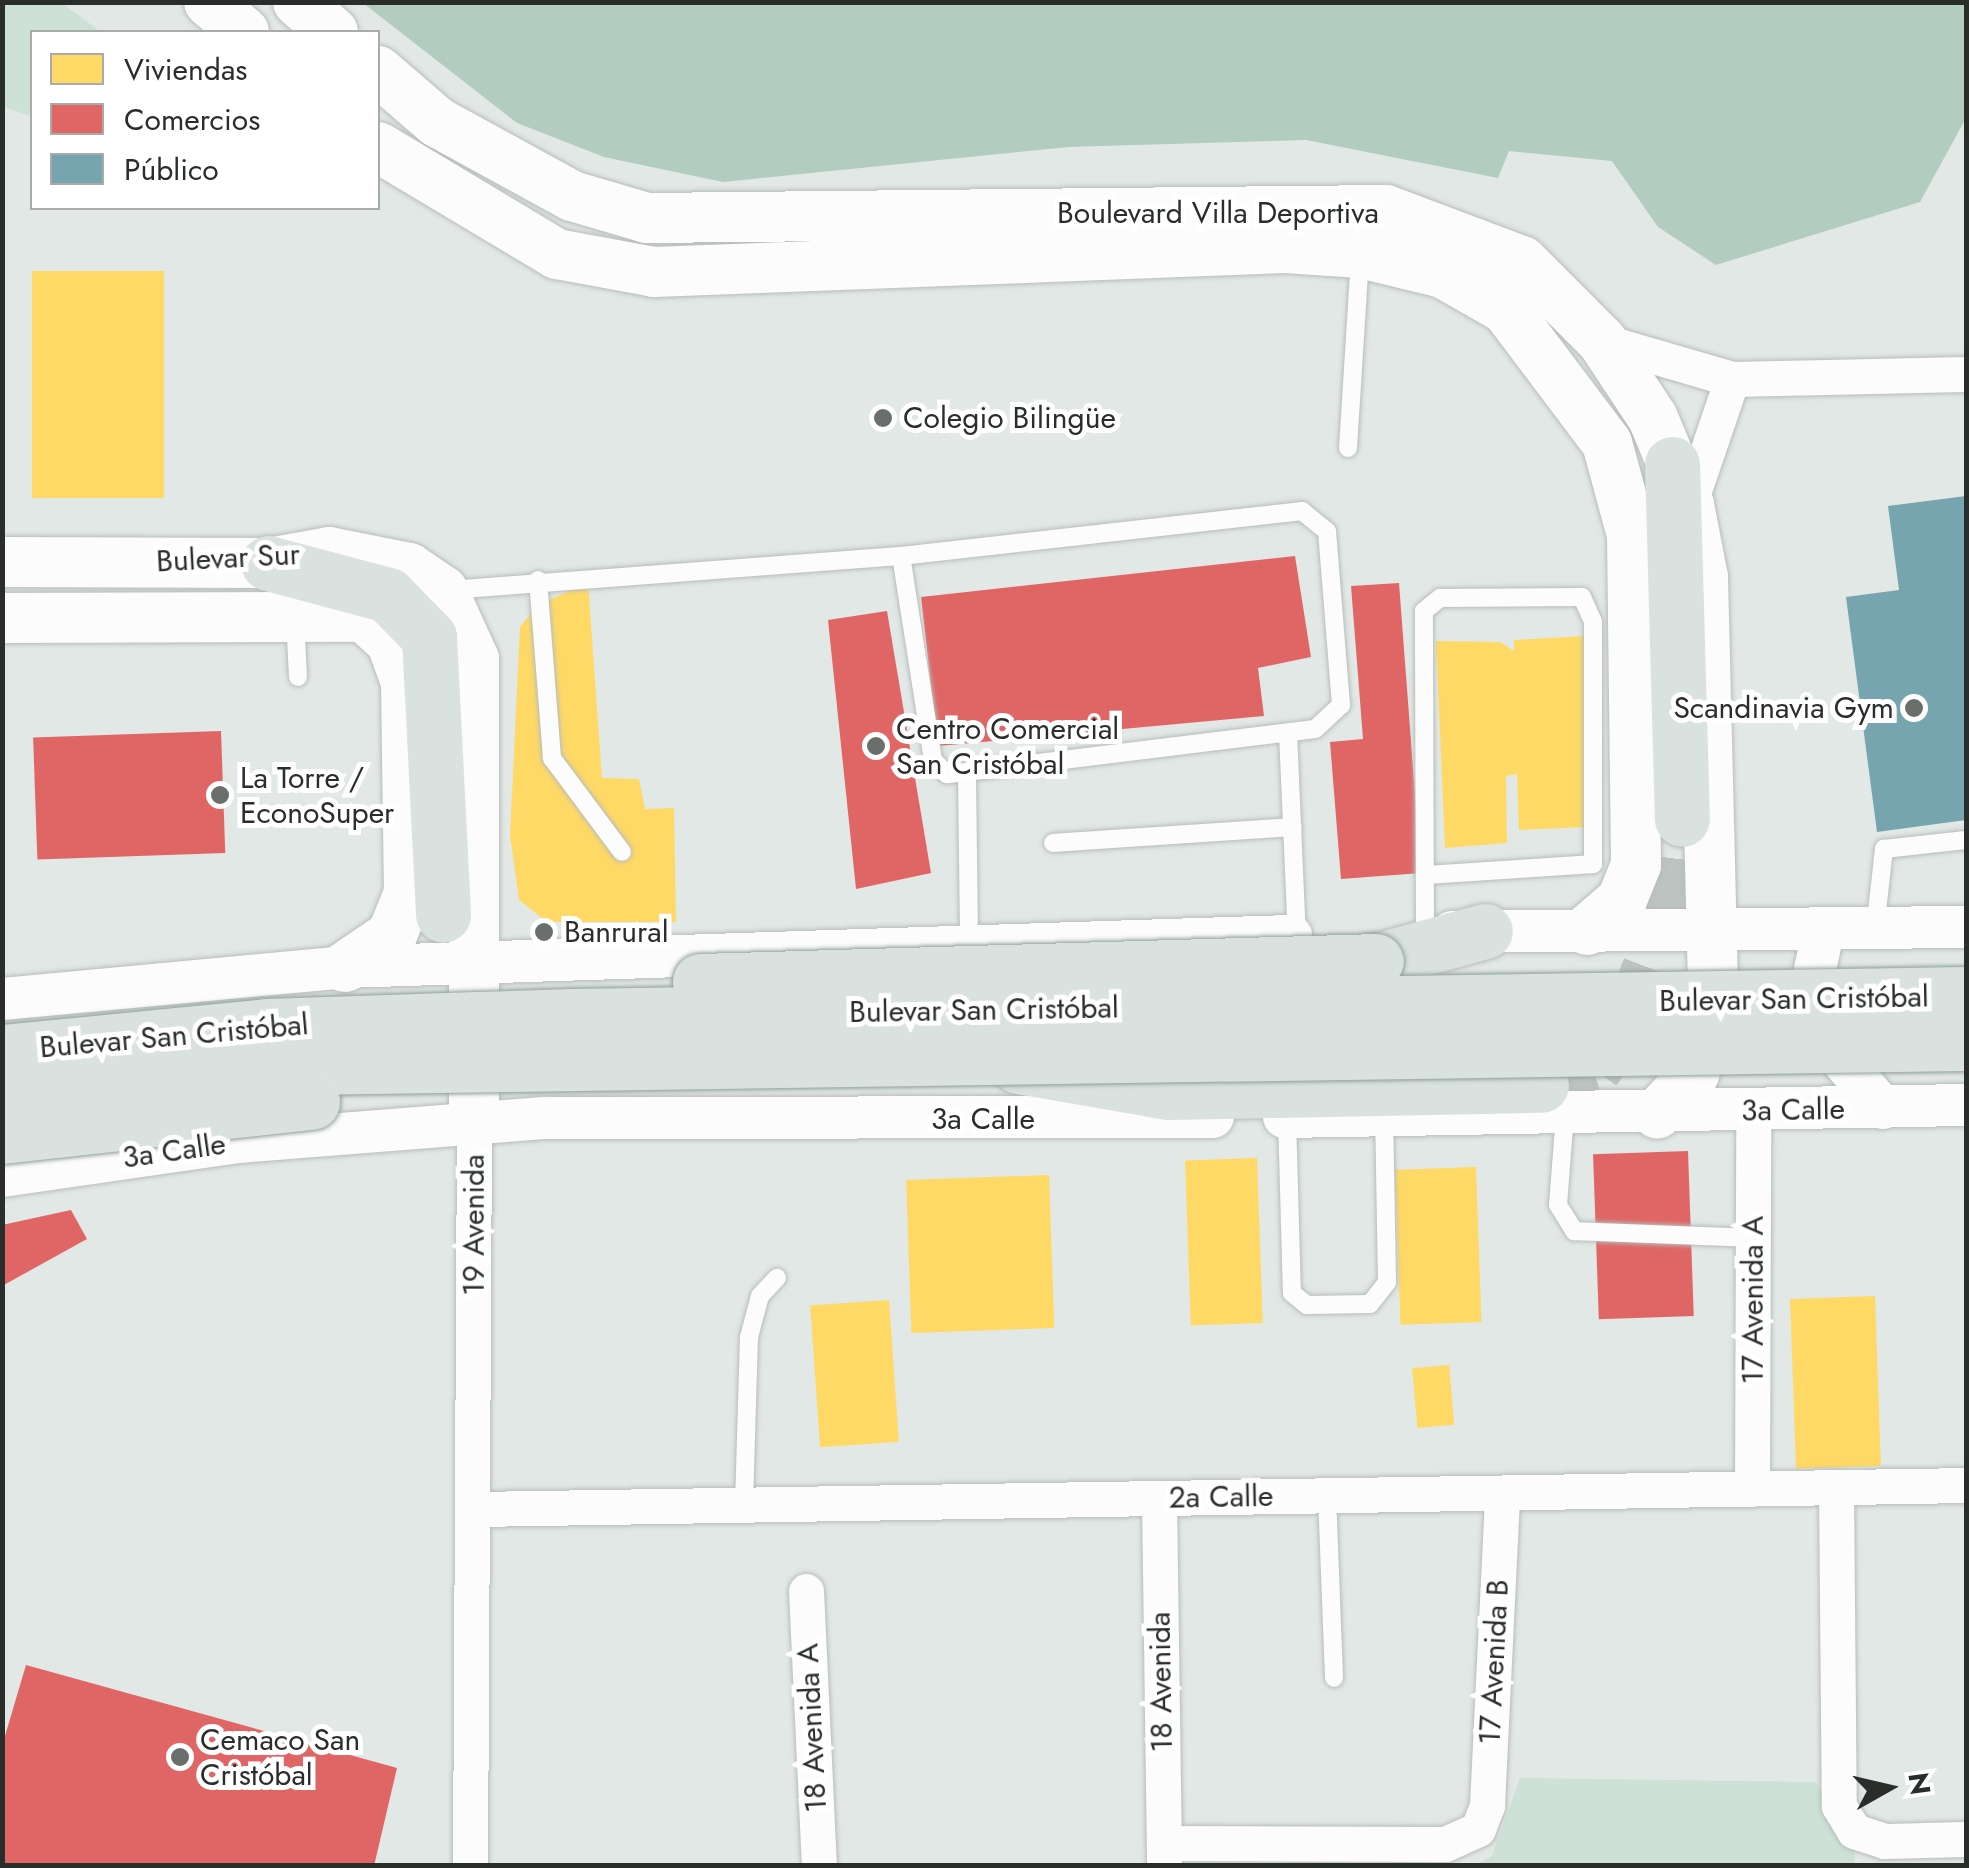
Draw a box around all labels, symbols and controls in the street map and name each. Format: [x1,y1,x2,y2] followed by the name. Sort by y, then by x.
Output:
[30,30,380,210] legend
[124,48,247,91] text: Viviendas
[124,98,260,141] text: Comercios
[124,148,219,191] text: Público
[1057,195,1379,231] street label: Boulevard Villa Deportiva
[903,400,1116,436] place label: Colegio Bilingüe
[872,407,894,429] marker: Colegio Bilingüe
[155,536,301,580] street label: Bulevar Sur
[1673,690,1894,726] place label: Scandinavia Gym
[1903,697,1925,719] marker: Scandinavia Gym
[896,711,1119,782] place label: Centro Comercial San Cristóbal
[865,735,887,757] marker: Centro Comercial San Cristóbal
[240,760,394,830] place label: La Torre / EconoSuper
[209,784,231,806] marker: La Torre / EconoSuper
[564,914,669,950] place label: Banrural
[533,921,555,943] marker: Banrural
[1659,979,1929,1019] street label: Bulevar San Cristóbal
[849,990,1119,1030] street label: Bulevar San Cristóbal
[38,1006,310,1066] street label: Bulevar San Cristóbal
[1741,1091,1845,1129] street label: 3a Calle
[931,1101,1035,1137] street label: 3a Calle
[120,1126,228,1176] street label: 3a Calle
[456,1154,492,1296] street label: 19 Avenida
[1735,1216,1771,1384] street label: 17 Avenida A
[1168,1478,1274,1516] street label: 2a Calle
[1472,1578,1516,1746] street label: 17 Avenida B
[1142,1611,1180,1753] street label: 18 Avenida
[790,1643,834,1813] street label: 18 Avenida A
[200,1722,360,1792] place label: Cemaco San Cristóbal
[1839,1738,1939,1838] north arrow
[169,1746,191,1768] marker: Cemaco San Cristóbal
[1897,1770,1941,1798] text: N

